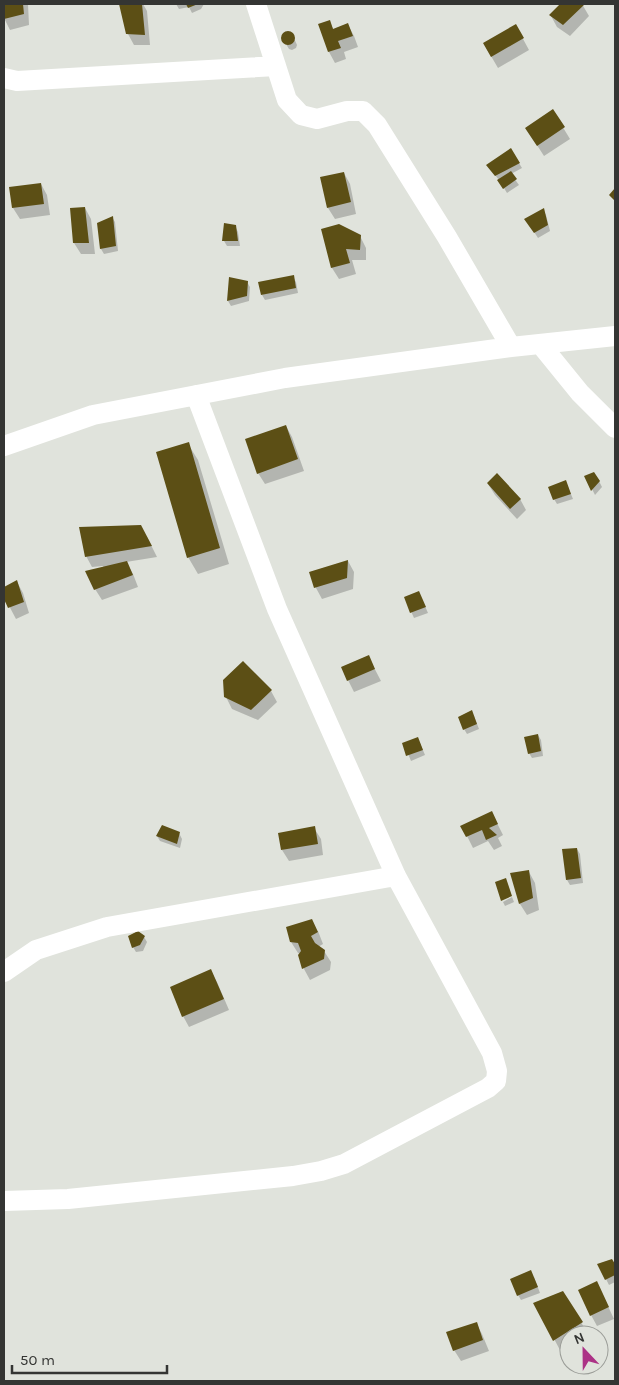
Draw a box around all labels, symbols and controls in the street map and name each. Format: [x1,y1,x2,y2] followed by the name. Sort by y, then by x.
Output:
[559,1325,609,1375] north arrow
[571,1329,587,1348] text: N
[12,1342,168,1374] scale bar
[20,1351,55,1369] text: 50 m

